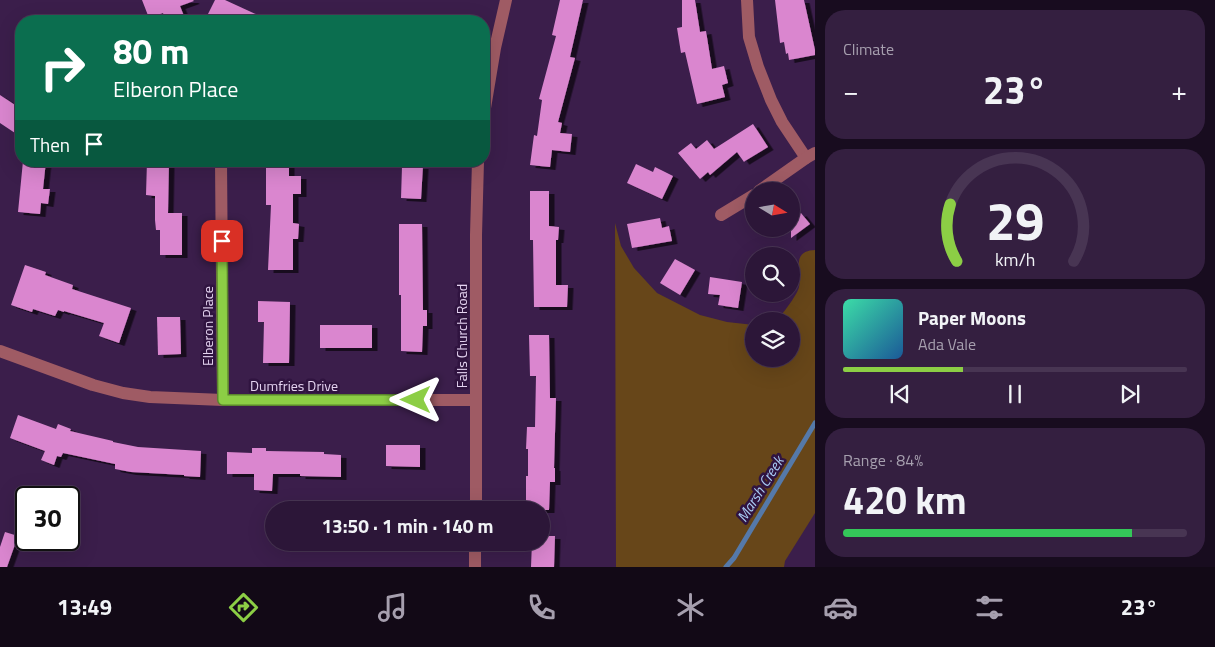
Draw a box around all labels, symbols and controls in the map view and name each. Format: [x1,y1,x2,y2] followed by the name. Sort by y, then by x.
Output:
[113,24,189,78] text: 80 m
[30,35,95,100] icon: right
[843,37,894,61] text: Climate
[983,61,1047,119] text: 23°
[843,69,859,112] text: −
[1171,69,1187,112] text: +
[113,72,238,106] text: Elberon Place
[30,130,70,159] text: Then
[80,130,108,158] icon: arrive
[986,181,1044,260] text: 29
[745,182,800,238] north arrow
[745,182,800,367] map controls
[201,220,243,262] pin
[208,227,236,255] icon: arrive
[995,246,1035,273] text: km/h
[745,247,800,302] button: search
[451,284,472,388] street label: Falls Church Road
[197,286,218,366] street label: Elberon Place
[918,303,1026,332] text: Paper Moons
[745,312,800,367] button: layers
[918,332,976,356] text: Ada Vale
[389,373,441,425] position arrow
[250,375,338,396] street label: Dumfries Drive
[886,380,914,408] icon: previous
[1001,380,1029,408] icon: pause
[1116,380,1144,408] icon: next
[843,448,923,472] text: Range · 84%
[731,450,791,526] water label: Marsh Creek
[843,471,967,529] text: 420 km
[15,486,80,551] speed limit sign: 30
[321,511,494,540] text: 13:50 · 1 min · 140 m
[57,590,112,624] text: 13:49
[226,590,261,625] icon: directions
[375,590,410,625] icon: music
[524,590,559,625] icon: phone
[673,590,708,625] icon: climate
[823,590,858,625] icon: car
[972,590,1007,625] icon: filters
[1121,590,1158,624] text: 23°

